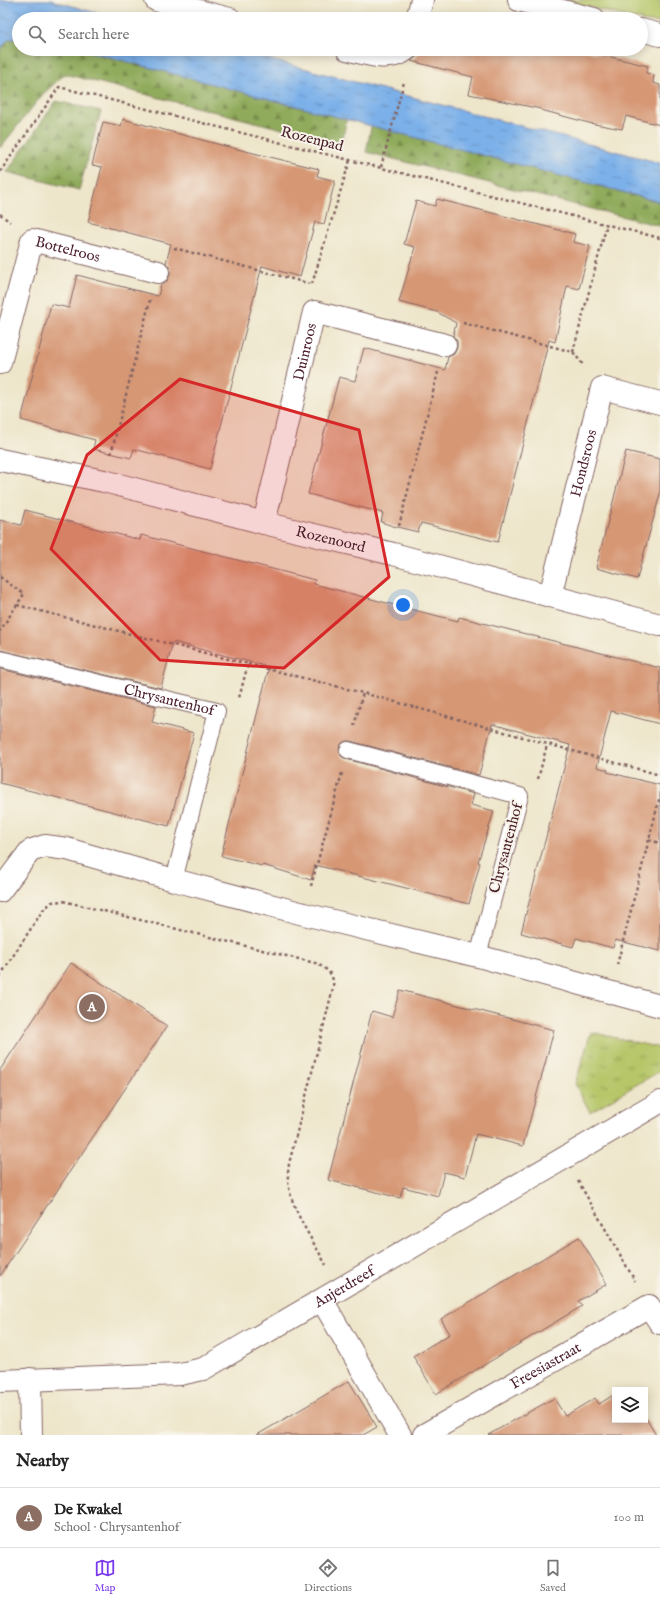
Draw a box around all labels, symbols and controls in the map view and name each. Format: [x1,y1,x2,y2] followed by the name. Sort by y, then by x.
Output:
[12,12,648,56] search box
[26,23,48,45] icon: search
[58,25,129,44] text: Search here
[279,122,346,156] street label: Rozenpad
[33,232,102,266] street label: Bottelroos
[289,321,321,383] street label: Duinroos
[566,427,601,499] street label: Hondsroos
[294,521,368,557] street label: Rozenoord
[393,595,413,615] your location
[122,679,219,720] street label: Chrysantenhof
[485,798,528,895] street label: Chrysantenhof
[79,992,105,1022] pin: A
[310,1260,380,1312] street label: Anjerdreef
[507,1338,584,1393] street label: Freesiastraat
[612,1387,648,1423] map controls
[612,1387,648,1423] button: layers
[16,1451,69,1472] text: Nearby
[54,1500,122,1519] text: De Kwakel
[25,1509,33,1526] text: A
[614,1509,644,1526] text: 100 m
[54,1519,180,1536] text: School · Chrysantenhof
[94,1557,116,1595] tab: Map
[304,1557,352,1595] tab: Directions
[540,1557,566,1595] tab: Saved

